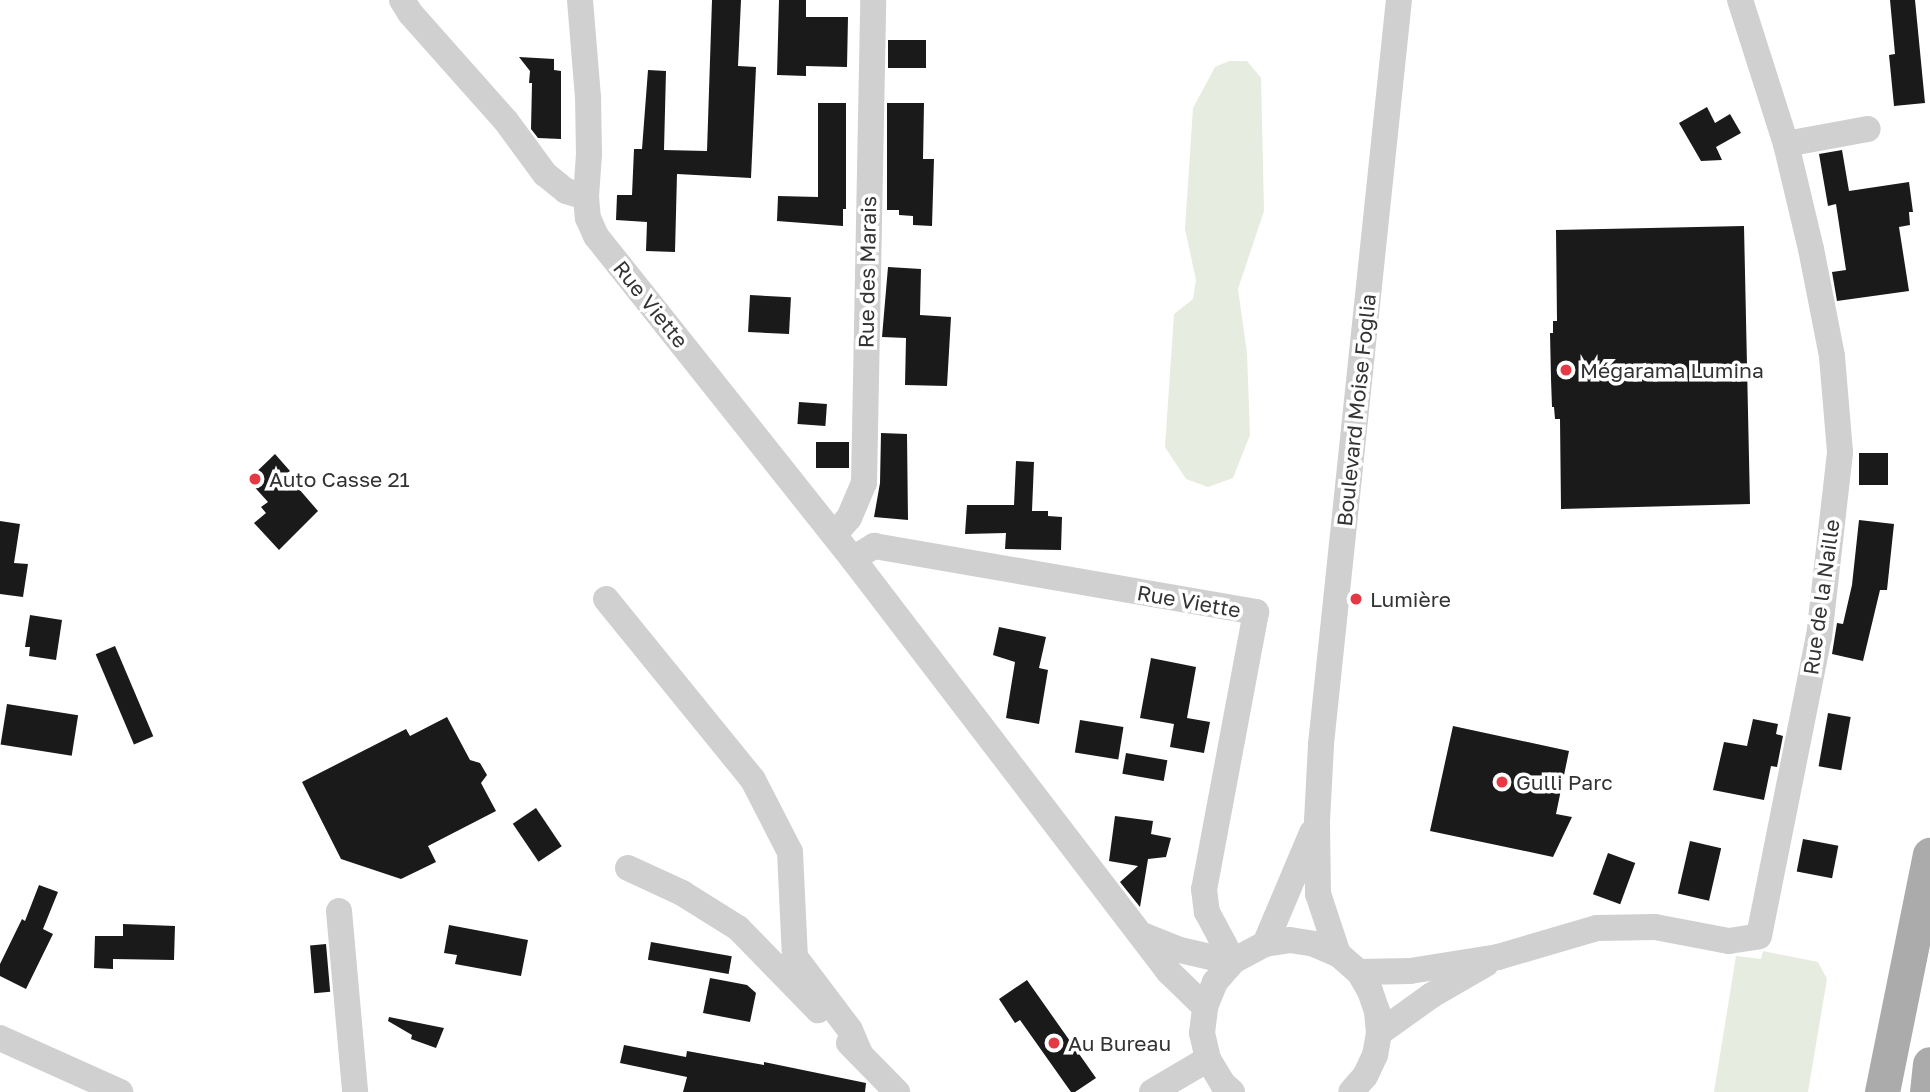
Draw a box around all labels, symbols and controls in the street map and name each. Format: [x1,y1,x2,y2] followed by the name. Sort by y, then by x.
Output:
[853,196,881,348] street label: Rue des Marais
[608,255,694,353] street label: Rue Viette
[1331,293,1381,527] street label: Boulevard Moise Foglia
[1580,357,1764,383] place label: Mégarama Lumina
[1558,362,1574,378] marker: Mégarama Lumina
[269,466,410,492] place label: Auto Casse 21
[247,471,263,487] marker: Auto Casse 21
[1798,517,1844,677] street label: Rue de la Naille
[1135,580,1243,622] street label: Rue Viette
[1370,586,1451,612] place label: Lumière
[1348,591,1364,607] marker: Lumière
[1516,769,1613,795] place label: Gulli Parc
[1494,774,1510,790] marker: Gulli Parc
[1068,1030,1171,1056] place label: Au Bureau
[1046,1035,1062,1051] marker: Au Bureau

